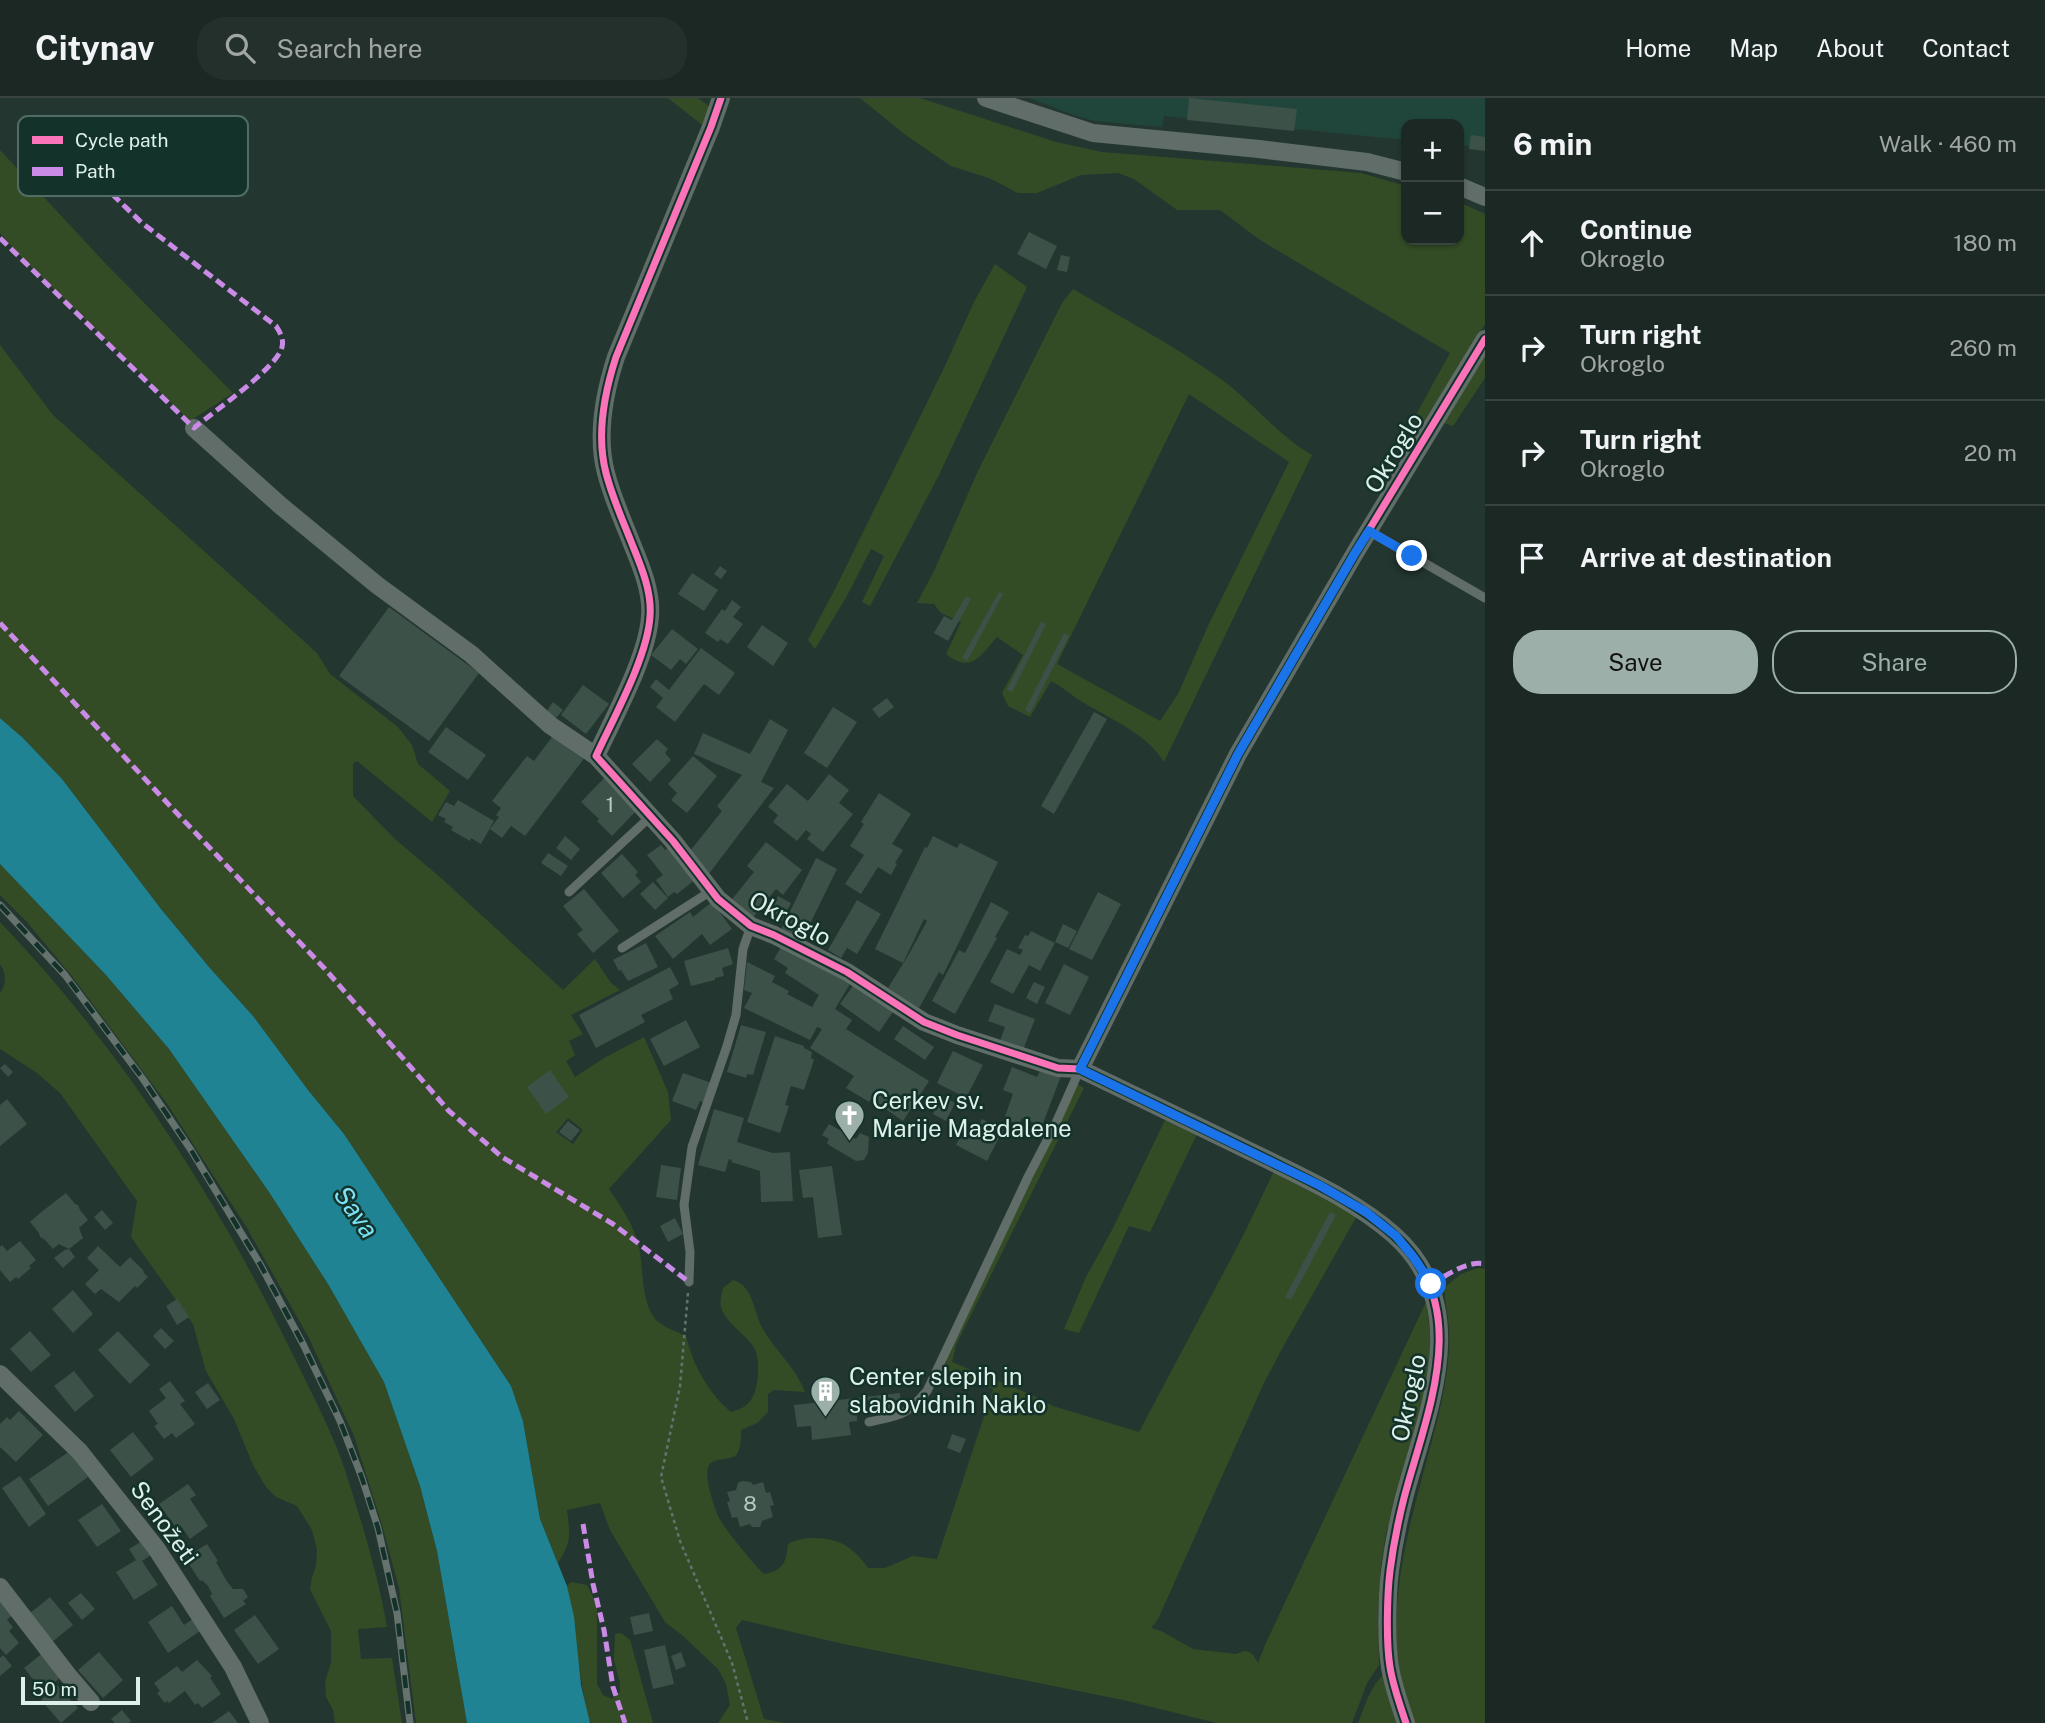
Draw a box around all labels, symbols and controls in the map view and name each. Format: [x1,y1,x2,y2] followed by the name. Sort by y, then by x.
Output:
[197,17,687,80] search box
[35,29,155,67] text: Citynav
[221,29,259,67] icon: search
[277,33,423,64] text: Search here
[1625,34,1691,62] text: Home
[1729,34,1778,62] text: Map
[1816,34,1884,62] text: About
[1922,34,2010,62] text: Contact
[18,116,248,196] legend
[1401,119,1464,245] map controls
[1401,119,1464,182] button: +
[1513,126,1592,162] text: 6 min
[75,129,168,151] text: Cycle path
[1879,130,2017,157] text: Walk · 460 m
[75,160,115,182] text: Path
[1401,182,1464,245] button: −
[1580,214,1692,245] text: Continue
[1513,224,1551,262] icon: ahead
[1953,229,2017,256] text: 180 m
[1580,245,1665,272] text: Okroglo
[1580,319,1702,350] text: Turn right
[1513,329,1551,367] icon: right
[1950,334,2017,361] text: 260 m
[1580,350,1665,377] text: Okroglo
[1358,407,1428,498] street label: Okroglo
[1580,424,1702,455] text: Turn right
[1513,434,1551,472] icon: right
[1964,439,2017,466] text: 20 m
[1580,455,1665,482] text: Okroglo
[1513,539,1551,577] icon: arrive
[1396,540,1427,571] route end
[1580,542,1832,573] text: Arrive at destination
[1513,630,1758,694] button: Save
[1772,630,2017,694] button: Share
[606,792,614,817] house number: 1
[745,885,836,951] street label: Okroglo
[872,1086,1072,1142] place label: Cerkev sv. Marije Magdalene
[832,1098,866,1142] church icon: Cerkev sv. Marije Magdalene
[328,1180,385,1244] water label: Sava
[1415,1268,1446,1299] route start
[1385,1351,1431,1444] street label: Okroglo
[849,1362,1046,1418] place label: Center slepih in slabovidnih Naklo
[809,1374,843,1418] building icon: Center slepih in slabovidnih Naklo
[125,1475,205,1570] street label: Senožeti
[743,1491,757,1516] house number: 8
[21,1674,140,1706] scale bar
[32,1678,77,1700] text: 50 m

